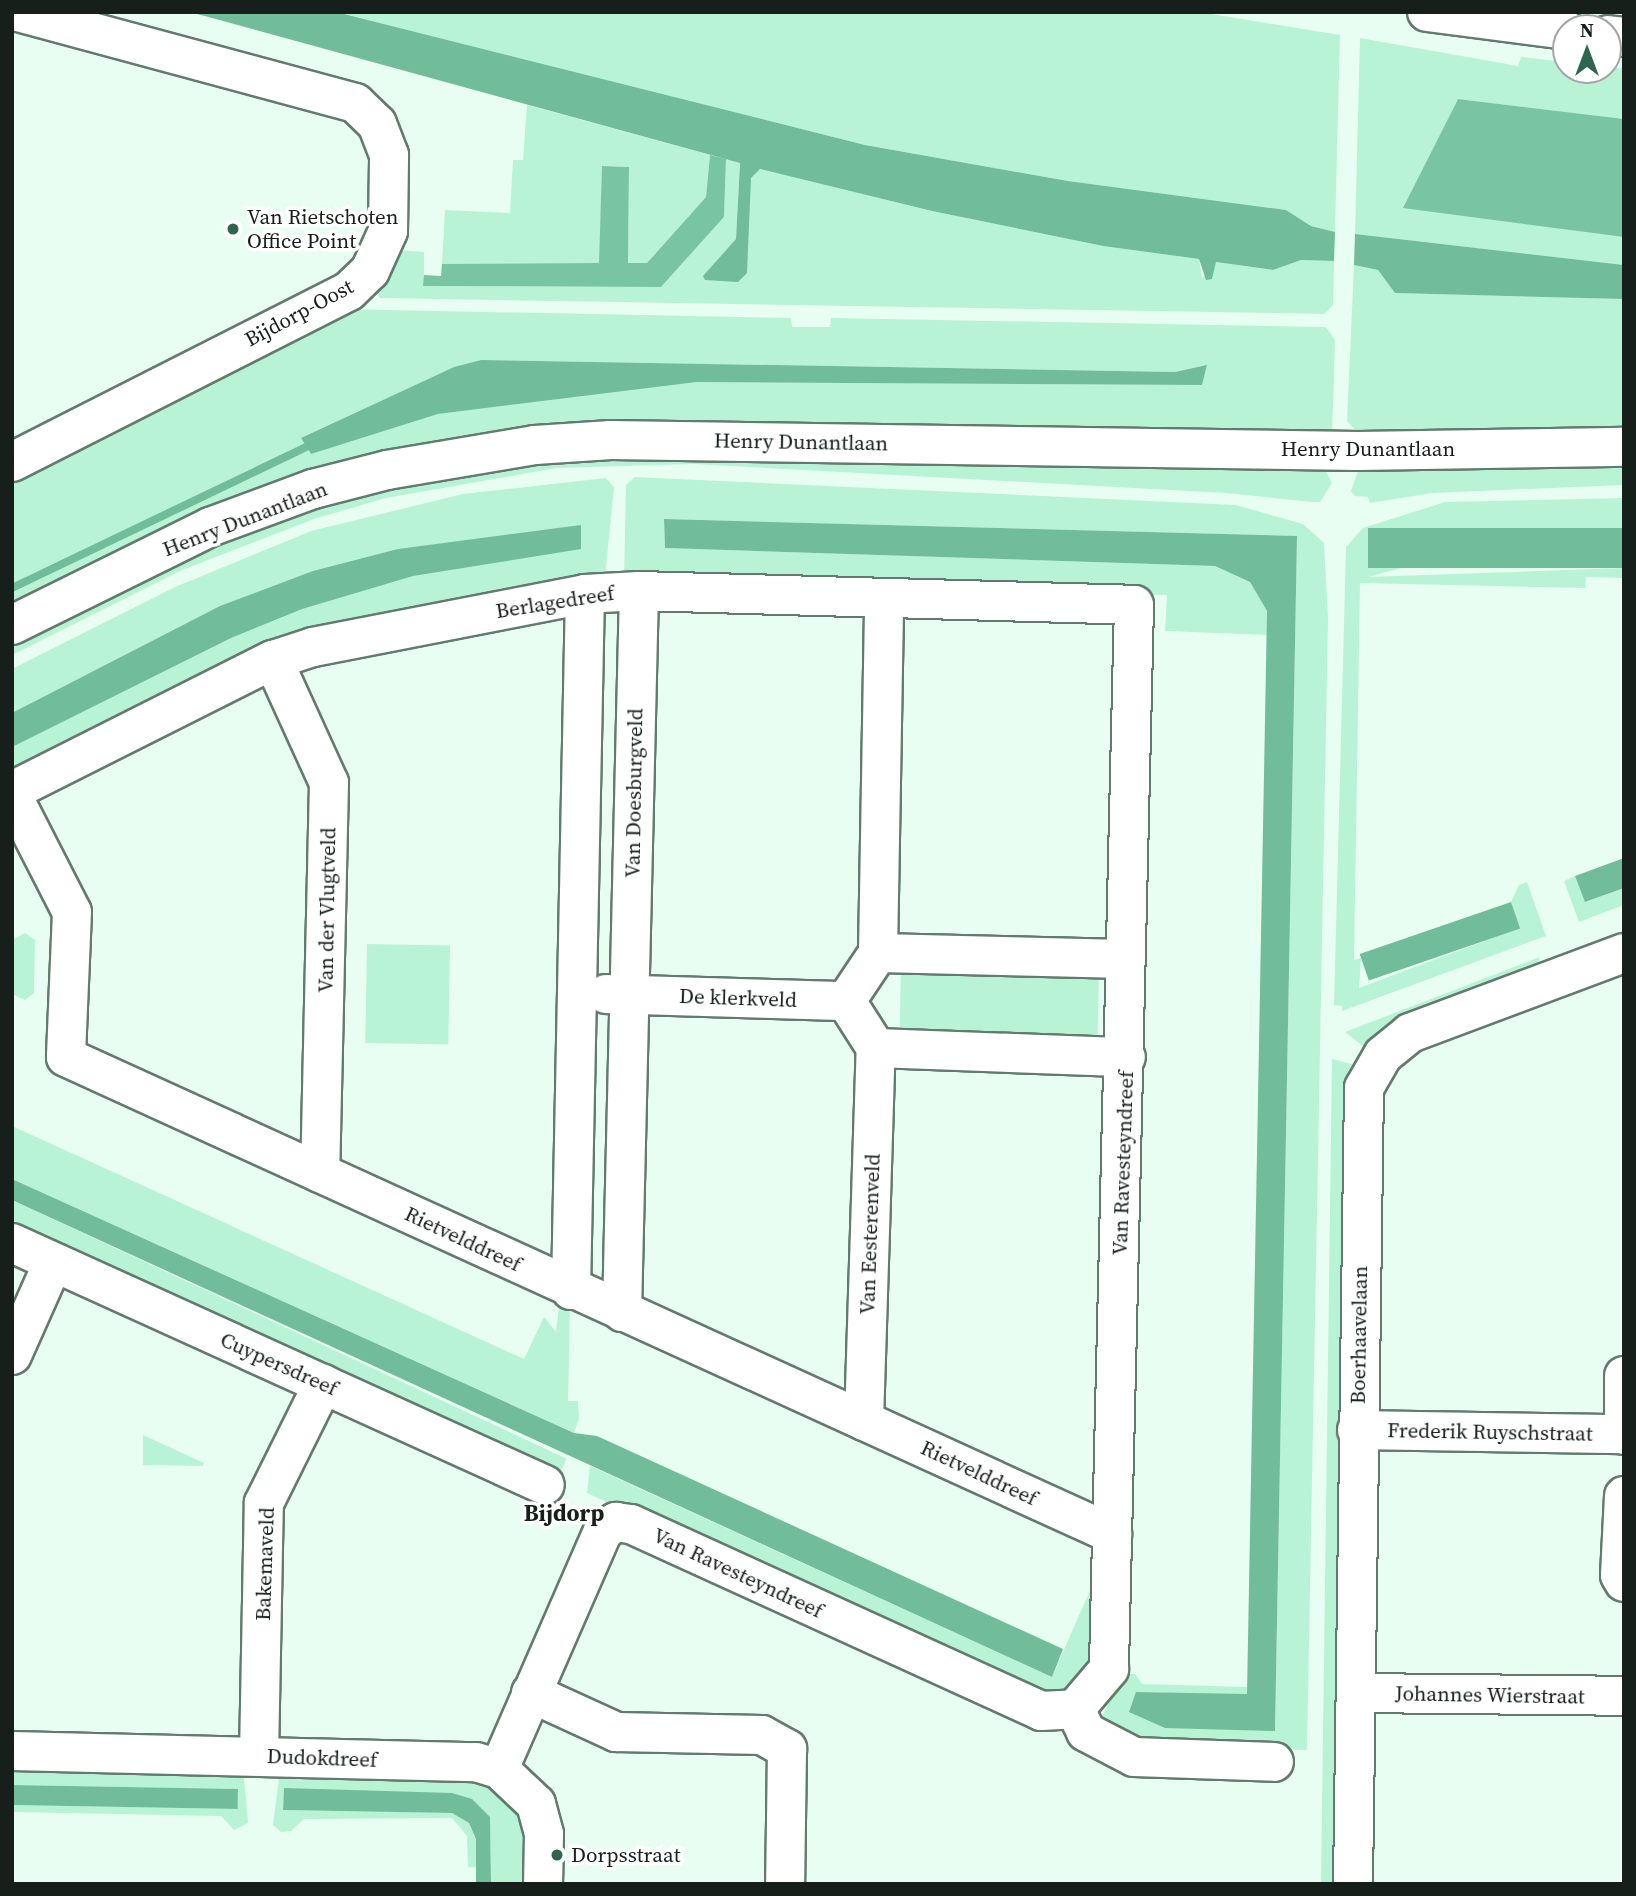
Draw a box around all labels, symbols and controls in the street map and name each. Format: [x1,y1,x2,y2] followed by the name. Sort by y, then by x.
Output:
[1552,14,1622,84] north arrow
[1580,17,1594,43] text: N
[247,204,398,254] place label: Van Rietschoten Office Point
[225,221,241,237] marker: Van Rietschoten Office Point
[240,274,358,352] street label: Bijdorp-Oost
[714,428,888,456] street label: Henry Dunantlaan
[1281,436,1455,462] street label: Henry Dunantlaan
[159,476,331,562] street label: Henry Dunantlaan
[494,580,616,624] street label: Berlagedreef
[620,708,648,878] street label: Van Doesburgveld
[313,827,341,993] street label: Van der Vlugtveld
[679,983,797,1013] street label: De klerkveld
[1107,1070,1139,1256] street label: Van Ravesteyndreef
[855,1153,885,1315] street label: Van Eesterenveld
[401,1201,525,1277] street label: Rietvelddreef
[1345,1266,1373,1404] street label: Boerhaavelaan
[217,1327,341,1401] street label: Cuypersdreef
[1387,1418,1593,1446] street label: Frederik Ruyschstraat
[917,1435,1041,1511] street label: Rietvelddreef
[524,1499,604,1527] district label: Bijdorp
[250,1507,280,1621] street label: Bakemaveld
[649,1523,827,1623] street label: Van Ravesteyndreef
[1395,1681,1585,1709] street label: Johannes Wierstraat
[266,1743,378,1773] street label: Dudokdreef
[571,1842,680,1868] place label: Dorpsstraat
[549,1847,565,1863] marker: Dorpsstraat

